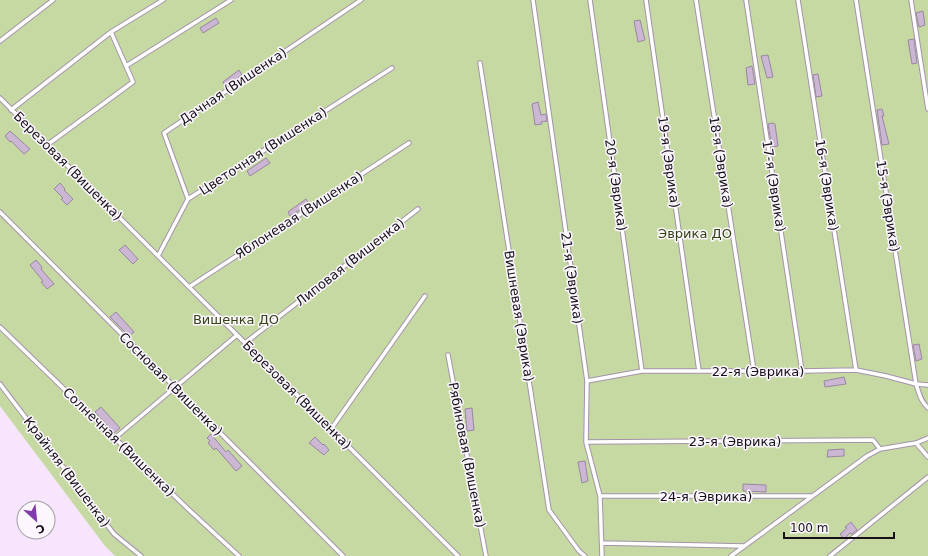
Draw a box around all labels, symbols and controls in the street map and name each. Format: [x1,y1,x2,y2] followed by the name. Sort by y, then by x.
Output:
[177,45,289,127] street label: Дачная (Вишенка)
[196,104,330,198] street label: Цветочная (Вишенка)
[11,109,125,223] street label: Березовая (Вишенка)
[655,115,683,209] street label: 19-я (Эврика)
[706,115,736,209] street label: 18-я (Эврика)
[602,138,630,232] street label: 20-я (Эврика)
[812,138,842,232] street label: 16-я (Эврика)
[759,139,789,233] street label: 17-я (Эврика)
[873,159,903,253] street label: 15-я (Эврика)
[232,168,366,262] street label: Яблоневая (Вишенка)
[293,215,407,309] street label: Липовая (Вишенка)
[658,226,732,241] park label: Эврика ДО
[558,231,586,325] street label: 21-я (Эврика)
[501,249,537,383] street label: Вишневая (Эврика)
[193,312,279,327] park label: Вишенка ДО
[116,329,226,439] street label: Сосновая (Вишенка)
[240,338,354,452] street label: Березовая (Вишенка)
[712,364,804,379] street label: 22-я (Эврика)
[446,381,488,529] street label: Рябиновая (Вишенка)
[60,385,178,499] street label: Солнечная (Вишенка)
[21,414,113,530] street label: Крайняя (Вишенка)
[689,434,781,449] street label: 23-я (Эврика)
[660,489,752,504] street label: 24-я (Эврика)
[16,500,56,540] north arrow
[784,514,894,540] scale bar
[34,521,47,536] text: С
[790,521,828,535] text: 100 m

